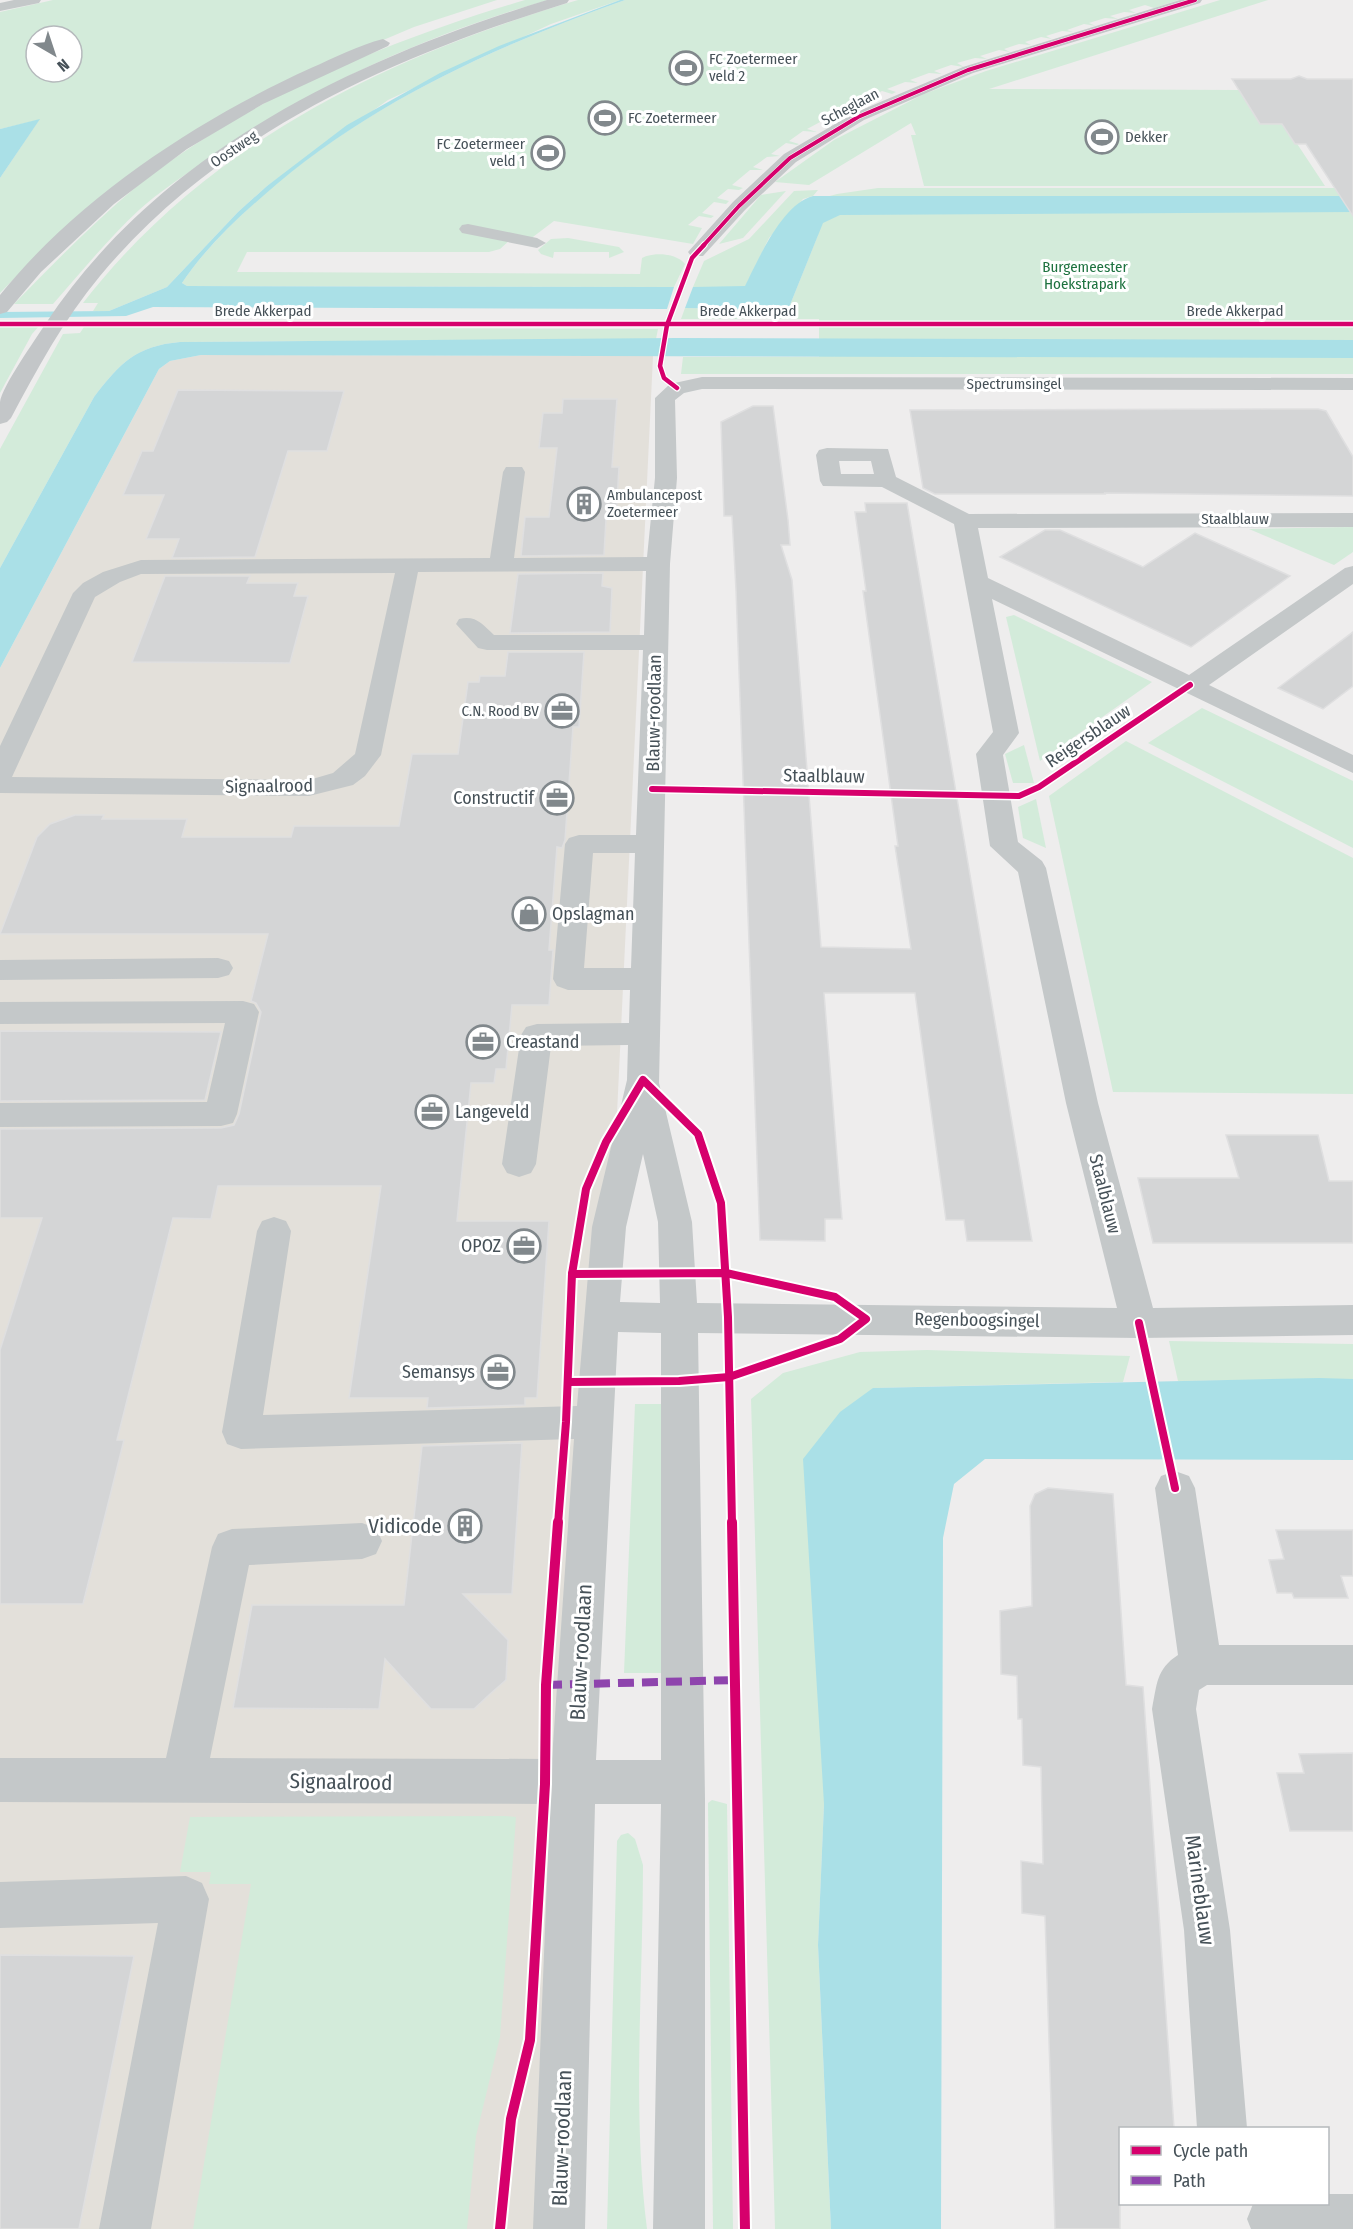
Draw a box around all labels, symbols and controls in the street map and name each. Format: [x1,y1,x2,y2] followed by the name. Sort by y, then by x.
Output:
[24,24,84,84] north arrow
[668,50,704,86] sports icon: FC Zoetermeer veld 2
[709,50,798,85] place label: FC Zoetermeer veld 2
[53,55,73,76] text: N
[818,84,882,130] street label: Scheglaan
[587,100,623,136] sports icon: FC Zoetermeer
[628,109,717,127] place label: FC Zoetermeer
[1084,119,1120,155] sports icon: Dekker
[207,127,261,171] street label: Oostweg
[1125,128,1168,146] place label: Dekker
[437,135,526,170] place label: FC Zoetermeer veld 1
[530,135,566,171] sports icon: FC Zoetermeer veld 1
[1042,258,1128,293] park label: Burgemeester Hoekstrapark
[214,302,312,320] street label: Brede Akkerpad
[699,302,797,320] street label: Brede Akkerpad
[1186,302,1284,320] street label: Brede Akkerpad
[966,375,1062,393] street label: Spectrumsingel
[566,486,602,522] building icon: Ambulancepost Zoetermeer
[607,486,702,521] place label: Ambulancepost Zoetermeer
[1201,510,1269,528] street label: Staalblauw
[642,654,666,772] street label: Blauw-roodlaan
[544,693,580,729] office icon: C.N. Rood BV
[1041,699,1135,773] street label: Reigersblauw
[461,702,539,720] place label: C.N. Rood BV
[783,764,865,788] street label: Staalblauw
[225,774,313,798] street label: Signaalrood
[539,780,575,816] office icon: Constructif
[453,787,535,809] place label: Constructif
[511,896,547,932] shop icon: Opslagman
[552,903,634,925] place label: Opslagman
[465,1024,501,1060] office icon: Creastand
[506,1031,579,1053] place label: Creastand
[414,1094,450,1130] office icon: Langeveld
[455,1101,529,1123] place label: Langeveld
[1085,1152,1126,1236] street label: Staalblauw
[506,1228,542,1264] office icon: OPOZ
[461,1235,501,1257] place label: OPOZ
[914,1308,1040,1332] street label: Regenboogsingel
[480,1354,516,1390] office icon: Semansys
[402,1361,475,1383] place label: Semansys
[447,1508,483,1544] building icon: Vidicode
[368,1513,442,1539] place label: Vidicode
[564,1583,598,1721] street label: Blauw-roodlaan
[290,1768,392,1796] street label: Signaalrood
[1179,1833,1221,1947] street label: Marineblauw
[547,2069,577,2207] street label: Blauw-roodlaan
[1119,2127,1329,2205] legend
[1173,2140,1248,2162] text: Cycle path
[1173,2170,1206,2192] text: Path

